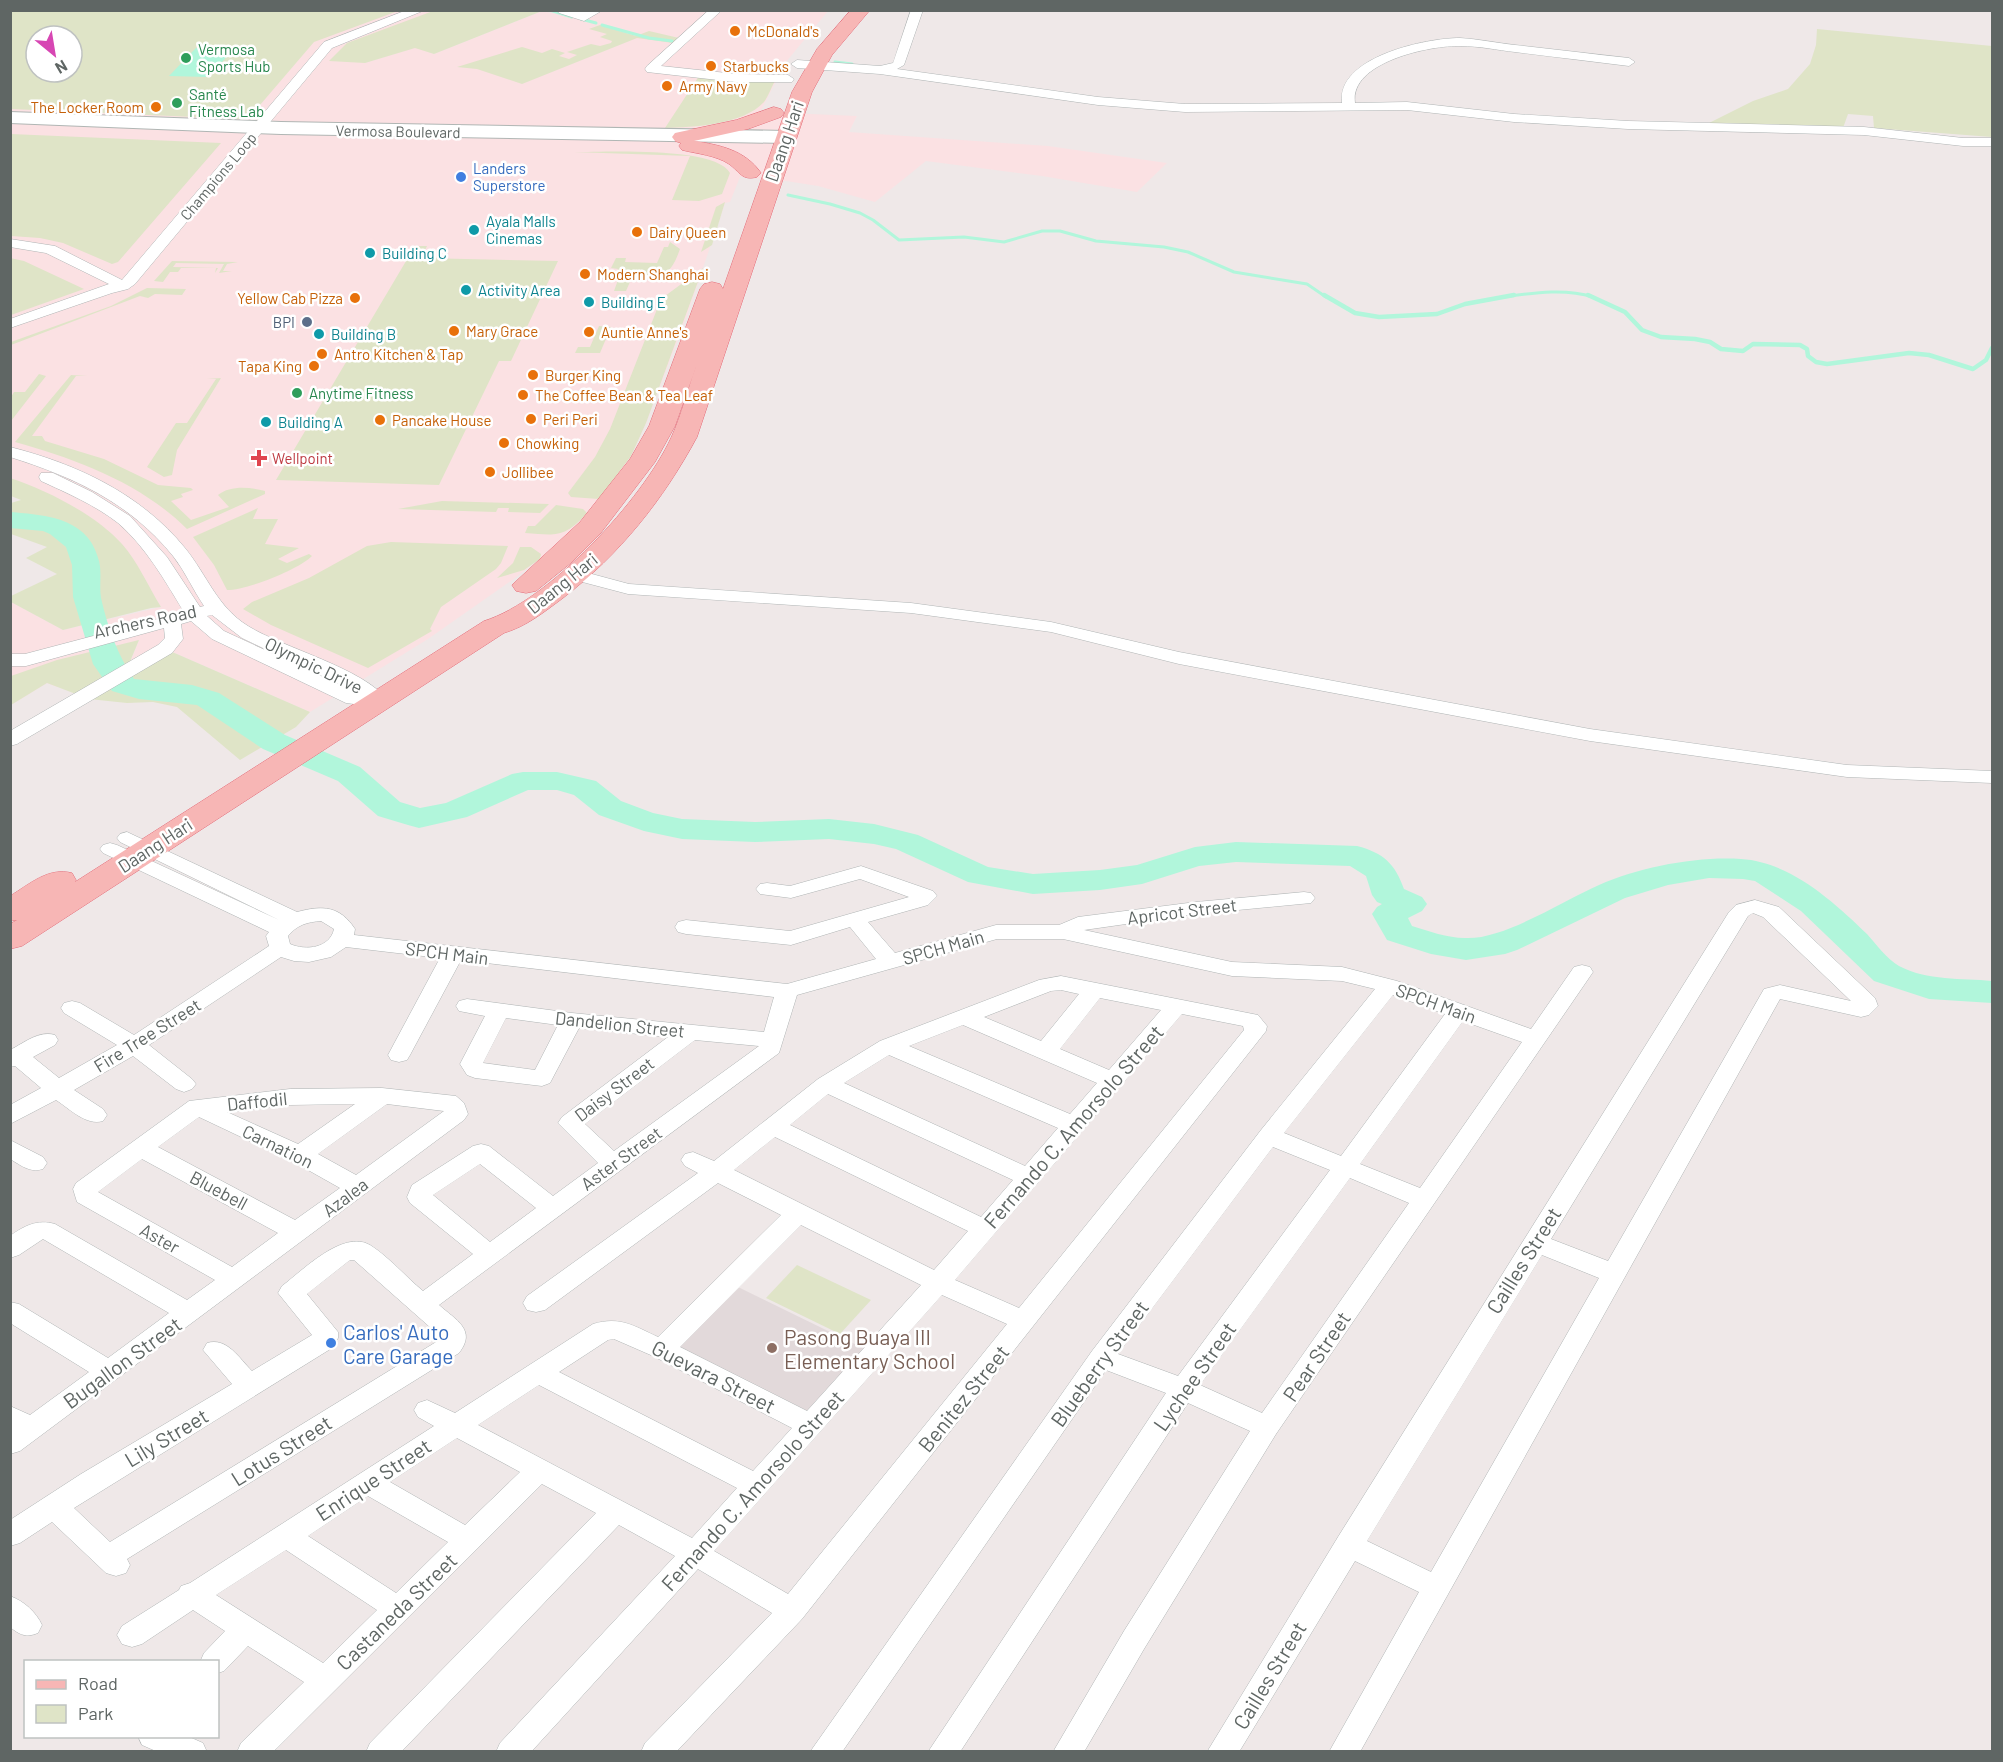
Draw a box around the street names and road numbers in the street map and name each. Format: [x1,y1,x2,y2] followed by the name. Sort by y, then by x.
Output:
[760,97,808,185] street label: Daang Hari
[335,121,461,141] street label: Vermosa Boulevard
[176,128,260,224] street label: Champions Loop
[522,548,602,618] street label: Daang Hari
[92,599,198,643] street label: Archers Road
[261,632,367,698] street label: Olympic Drive
[114,813,196,877] street label: Daang Hari
[1126,893,1238,929] street label: Apricot Street
[900,925,986,969] street label: SPCH Main
[404,937,490,969] street label: SPCH Main
[1393,978,1479,1028] street label: SPCH Main
[89,993,205,1077] street label: Fire Tree Street
[554,1006,686,1042] street label: Dandelion Street
[978,1019,1168,1233] street label: Fernando C. Amorsolo Street
[570,1052,658,1126] street label: Daisy Street
[226,1087,288,1115] street label: Daffodil
[239,1119,317,1173] street label: Carnation
[576,1121,666,1195] street label: Aster Street
[186,1166,252,1214] street label: Bluebell
[318,1173,372,1221] street label: Azalea
[1480,1202,1566,1318] street label: Cailles Street
[136,1218,184,1258] street label: Aster
[1045,1295,1153,1431] street label: Blueberry Street
[1277,1306,1355,1406] street label: Pear Street
[58,1311,186,1413] street label: Bugallon Street
[1147,1317,1241,1435] street label: Lychee Street
[648,1334,780,1418] street label: Guevara Street
[912,1339,1014,1457] street label: Benitez Street
[655,1385,849,1595] street label: Fernando C. Amorsolo Street
[120,1402,212,1472] street label: Lily Street
[226,1409,336,1491] street label: Lotus Street
[311,1432,435,1526] street label: Enrique Street
[331,1547,461,1675] street label: Castaneda Street
[1227,1617,1311,1733] street label: Cailles Street

